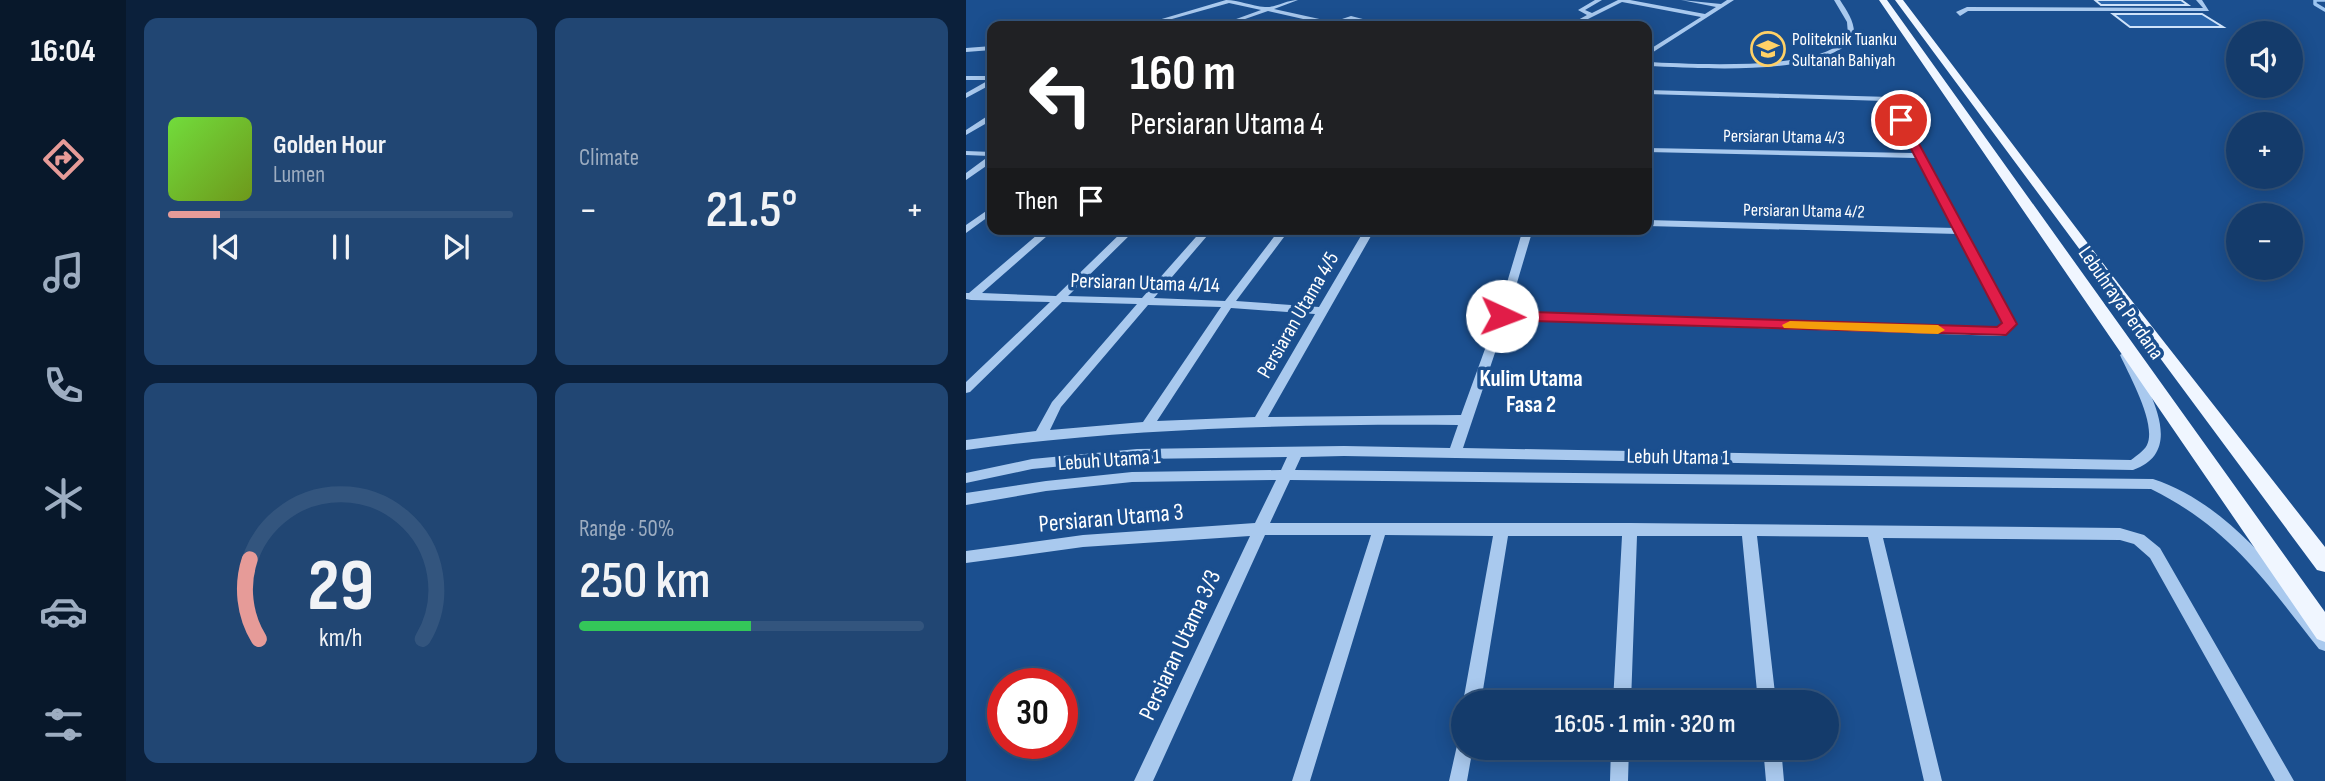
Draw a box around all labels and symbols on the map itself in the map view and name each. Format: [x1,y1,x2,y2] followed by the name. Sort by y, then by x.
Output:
[1792,29,1897,71] place label: Politeknik Tuanku Sultanah Bahiyah
[1749,30,1787,68] school or university icon: Politeknik Tuanku Sultanah Bahiyah
[1871,90,1931,150] pin
[1723,125,1845,149] street label: Persiaran Utama 4/3
[1743,199,1865,223] street label: Persiaran Utama 4/2
[2073,242,2169,364] street label: Lebuhraya Perdana
[1252,247,1344,383] street label: Persiaran Utama 4/5
[1070,268,1220,298] street label: Persiaran Utama 4/14
[1465,279,1539,353] position arrow
[1479,365,1583,419] district label: Kulim Utama Fasa 2
[1057,444,1162,476] street label: Lebuh Utama 1
[1626,444,1730,470] street label: Lebuh Utama 1
[1037,497,1185,539] street label: Persiaran Utama 3
[1133,565,1227,725] street label: Persiaran Utama 3/3
[987,668,1078,759] speed limit sign: 30

